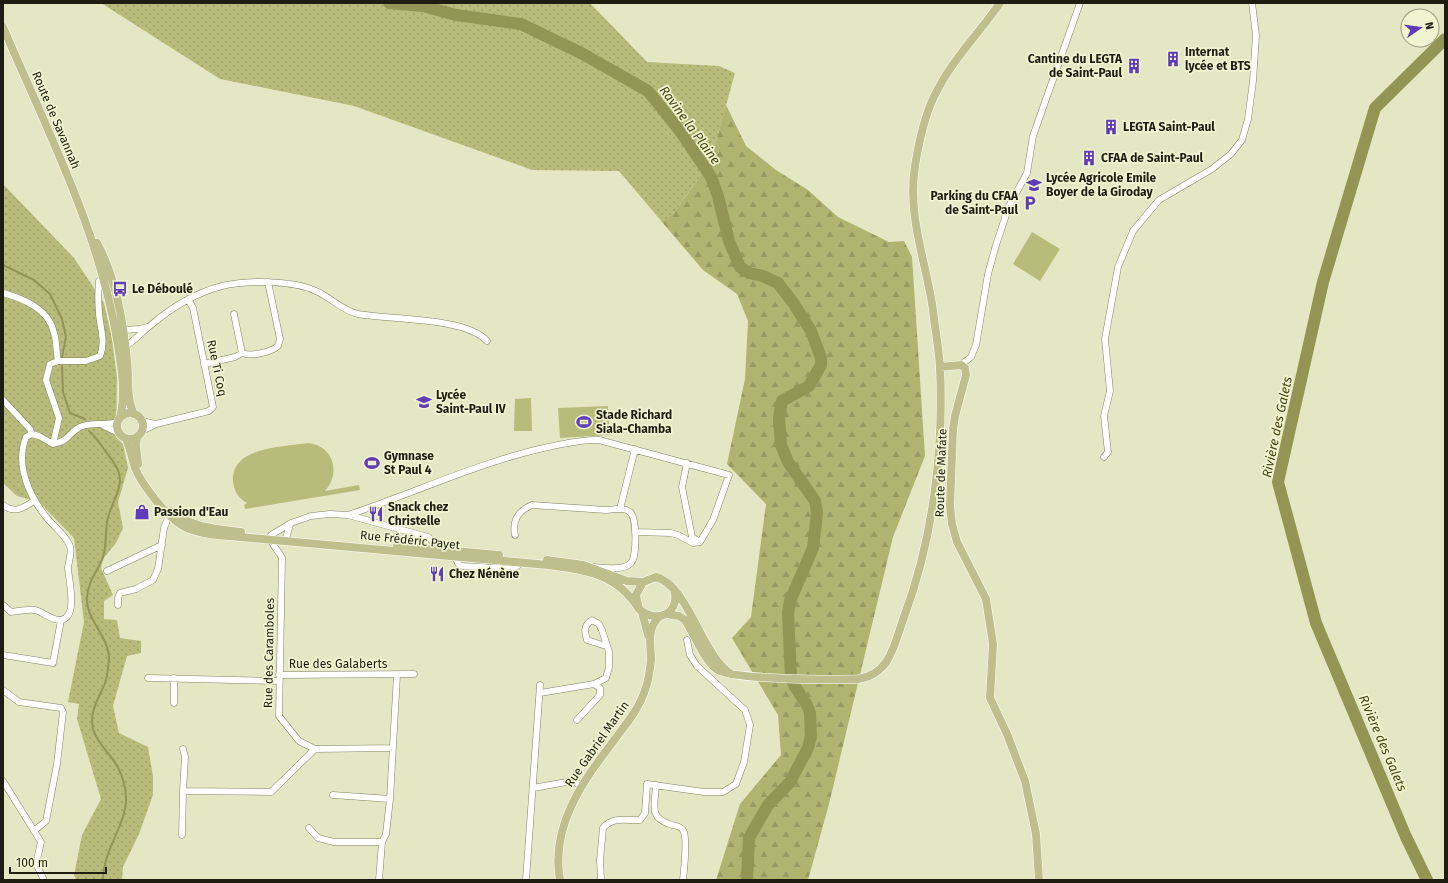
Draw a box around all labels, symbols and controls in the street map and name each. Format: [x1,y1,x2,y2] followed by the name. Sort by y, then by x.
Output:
[1400,8,1440,48] north arrow
[1422,21,1436,31] text: N
[1185,45,1251,73] place label: Internat lycée et BTS
[1164,50,1182,68] building icon: Internat lycée et BTS
[1028,52,1123,80] place label: Cantine du LEGTA de Saint-Paul
[1125,57,1143,75] building icon: Cantine du LEGTA de Saint-Paul
[29,69,83,171] street label: Route de Savannah
[657,83,724,167] water label: Ravine la Plaine
[1102,118,1120,136] building icon: LEGTA Saint-Paul
[1123,120,1215,134] place label: LEGTA Saint-Paul
[1080,149,1098,167] building icon: CFAA de Saint-Paul
[1101,151,1204,165] place label: CFAA de Saint-Paul
[1046,171,1157,199] place label: Lycée Agricole Emile Boyer de la Giroday
[1025,176,1043,194] school or university icon: Lycée Agricole Emile Boyer de la Giroday
[930,189,1019,217] place label: Parking du CFAA de Saint-Paul
[1021,194,1039,212] parking icon: Parking du CFAA de Saint-Paul
[111,280,129,298] bus stop icon: Le Déboulé
[132,282,193,296] place label: Le Déboulé
[204,338,230,398] street label: Rue Ti Coq
[1259,375,1295,479] water label: Rivière des Galets
[436,388,507,416] place label: Lycée Saint-Paul IV
[415,393,433,411] school or university icon: Lycée Saint-Paul IV
[596,408,672,436] place label: Stade Richard Siala-Chamba
[575,413,593,431] sports icon: Stade Richard Siala-Chamba
[932,428,950,518] street label: Route de Mafate
[384,449,434,477] place label: Gymnase St Paul 4
[363,454,381,472] sports icon: Gymnase St Paul 4
[388,500,449,528] place label: Snack chez Christelle
[133,503,151,521] shop icon: Passion d'Eau
[154,505,229,519] place label: Passion d'Eau
[367,505,385,523] restaurant icon: Snack chez Christelle
[359,528,461,552] street label: Rue Frédéric Payet
[428,565,446,583] restaurant icon: Chez Nénène
[449,567,520,581] place label: Chez Nénène
[261,597,277,708] street label: Rue des Caramboles
[289,657,388,671] street label: Rue des Galaberts
[1356,693,1410,793] water label: Rivière des Galets
[562,698,632,790] street label: Rue Gabriel Martin
[10,849,106,875] scale bar
[16,856,48,870] text: 100 m

